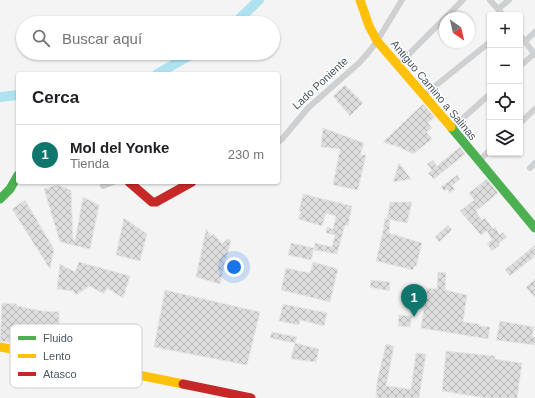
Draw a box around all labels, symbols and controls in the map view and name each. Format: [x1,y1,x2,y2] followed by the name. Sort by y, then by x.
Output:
[439,12,475,48] north arrow
[487,12,523,156] map controls
[487,12,523,48] button: +
[16,16,280,60] search box
[30,27,52,49] icon: search
[62,30,142,47] text: Buscar aquí
[389,38,480,143] street label: Antiguo Camino a Salinas
[487,48,523,84] button: −
[290,54,350,112] street label: Lado Poniente
[487,84,523,120] button: locate
[32,88,79,107] text: Cerca
[487,120,523,156] button: layers
[70,139,169,156] text: Mol del Yonke
[41,147,49,162] text: 1
[228,147,264,162] text: 230 m
[70,156,109,171] text: Tienda
[224,257,244,277] your location
[401,284,427,317] pin: 1
[10,324,142,388] legend
[43,332,73,344] text: Fluido
[43,350,71,362] text: Lento
[43,368,77,380] text: Atasco

